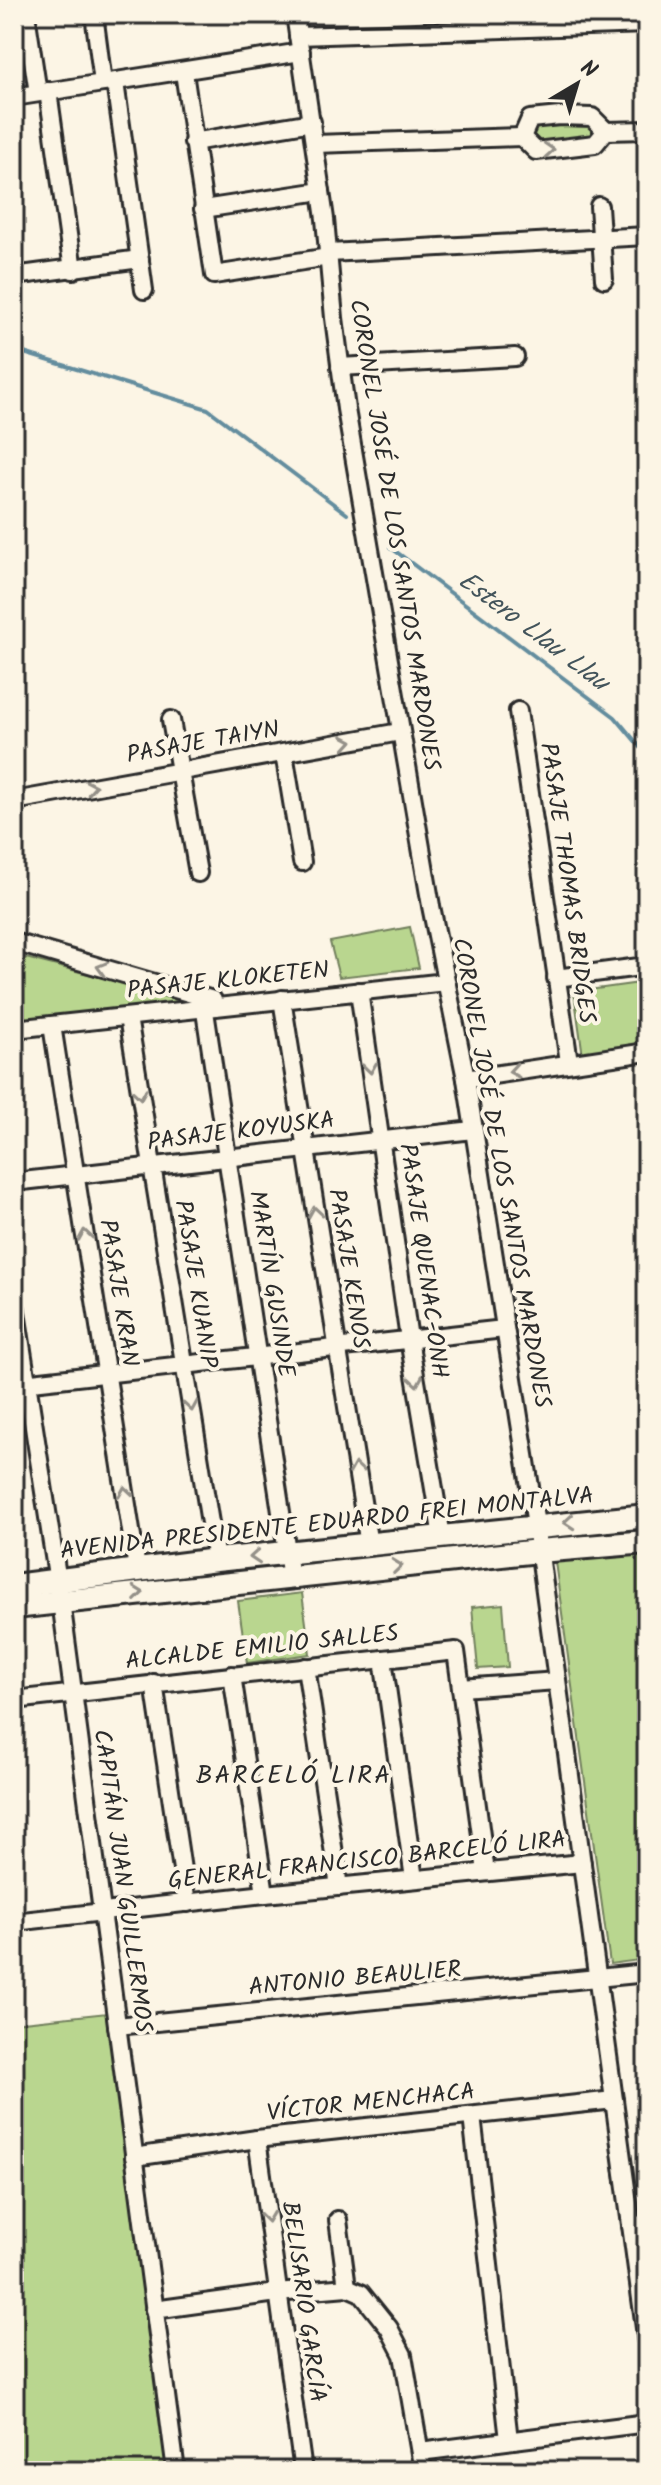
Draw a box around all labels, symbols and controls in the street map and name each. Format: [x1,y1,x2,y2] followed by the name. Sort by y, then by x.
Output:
[537,44,617,124] north arrow
[572,52,604,88] text: N
[543,142,556,159] one-way arrow
[337,296,451,774] street label: CORONEL JOSÉ DE LOS SANTOS MARDONES
[449,561,620,705] water label: Estero Llau Llau
[123,710,283,776] street label: PASAJE TAIYN
[340,734,354,751] one-way arrow
[528,740,606,1026] street label: PASAJE THOMAS BRIDGES
[84,779,98,796] one-way arrow
[440,935,562,1411] street label: CORONEL JOSÉ DE LOS SANTOS MARDONES
[125,951,331,1011] street label: PASAJE KLOKETEN
[95,961,109,977] one-way arrow
[361,1061,378,1075] one-way arrow
[508,1062,521,1079] one-way arrow
[131,1087,148,1100] one-way arrow
[145,1101,337,1163] street label: PASAJE KOYUSKA
[387,1141,459,1381] street label: PASAJE QUENAC-ONH
[316,1186,380,1352] street label: PASAJE KENOS
[237,1188,305,1381] street label: MARTÍN GUSINDE
[162,1197,228,1372] street label: PASAJE KUANIP
[307,1205,324,1218] one-way arrow
[87,1216,149,1370] street label: PASAJE KRAN
[77,1228,94,1242] one-way arrow
[407,1374,424,1388] one-way arrow
[181,1399,198,1412] one-way arrow
[348,1462,365,1475] one-way arrow
[58,1477,596,1571] street label: AVENIDA PRESIDENTE EDUARDO FREI MONTALVA
[117,1485,134,1498] one-way arrow
[562,1514,575,1531] one-way arrow
[248,1548,261,1565] one-way arrow
[391,1558,404,1575] one-way arrow
[132,1585,145,1602] one-way arrow
[123,1614,401,1682] street label: ALCALDE EMILIO SALLES
[81,1727,163,2035] street label: CAPITÁN JUAN GUILLERMOS
[196,1755,392,1797] district label: BARCELÓ LIRA
[166,1821,568,1901] street label: GENERAL FRANCISCO BARCELÓ LIRA
[247,1950,463,2008] street label: ANTONIO BEAULIER
[265,2073,477,2133] street label: VÍCTOR MENCHACA
[270,2199,336,2405] street label: BELISARIO GARCÍA
[258,2210,275,2224] one-way arrow

